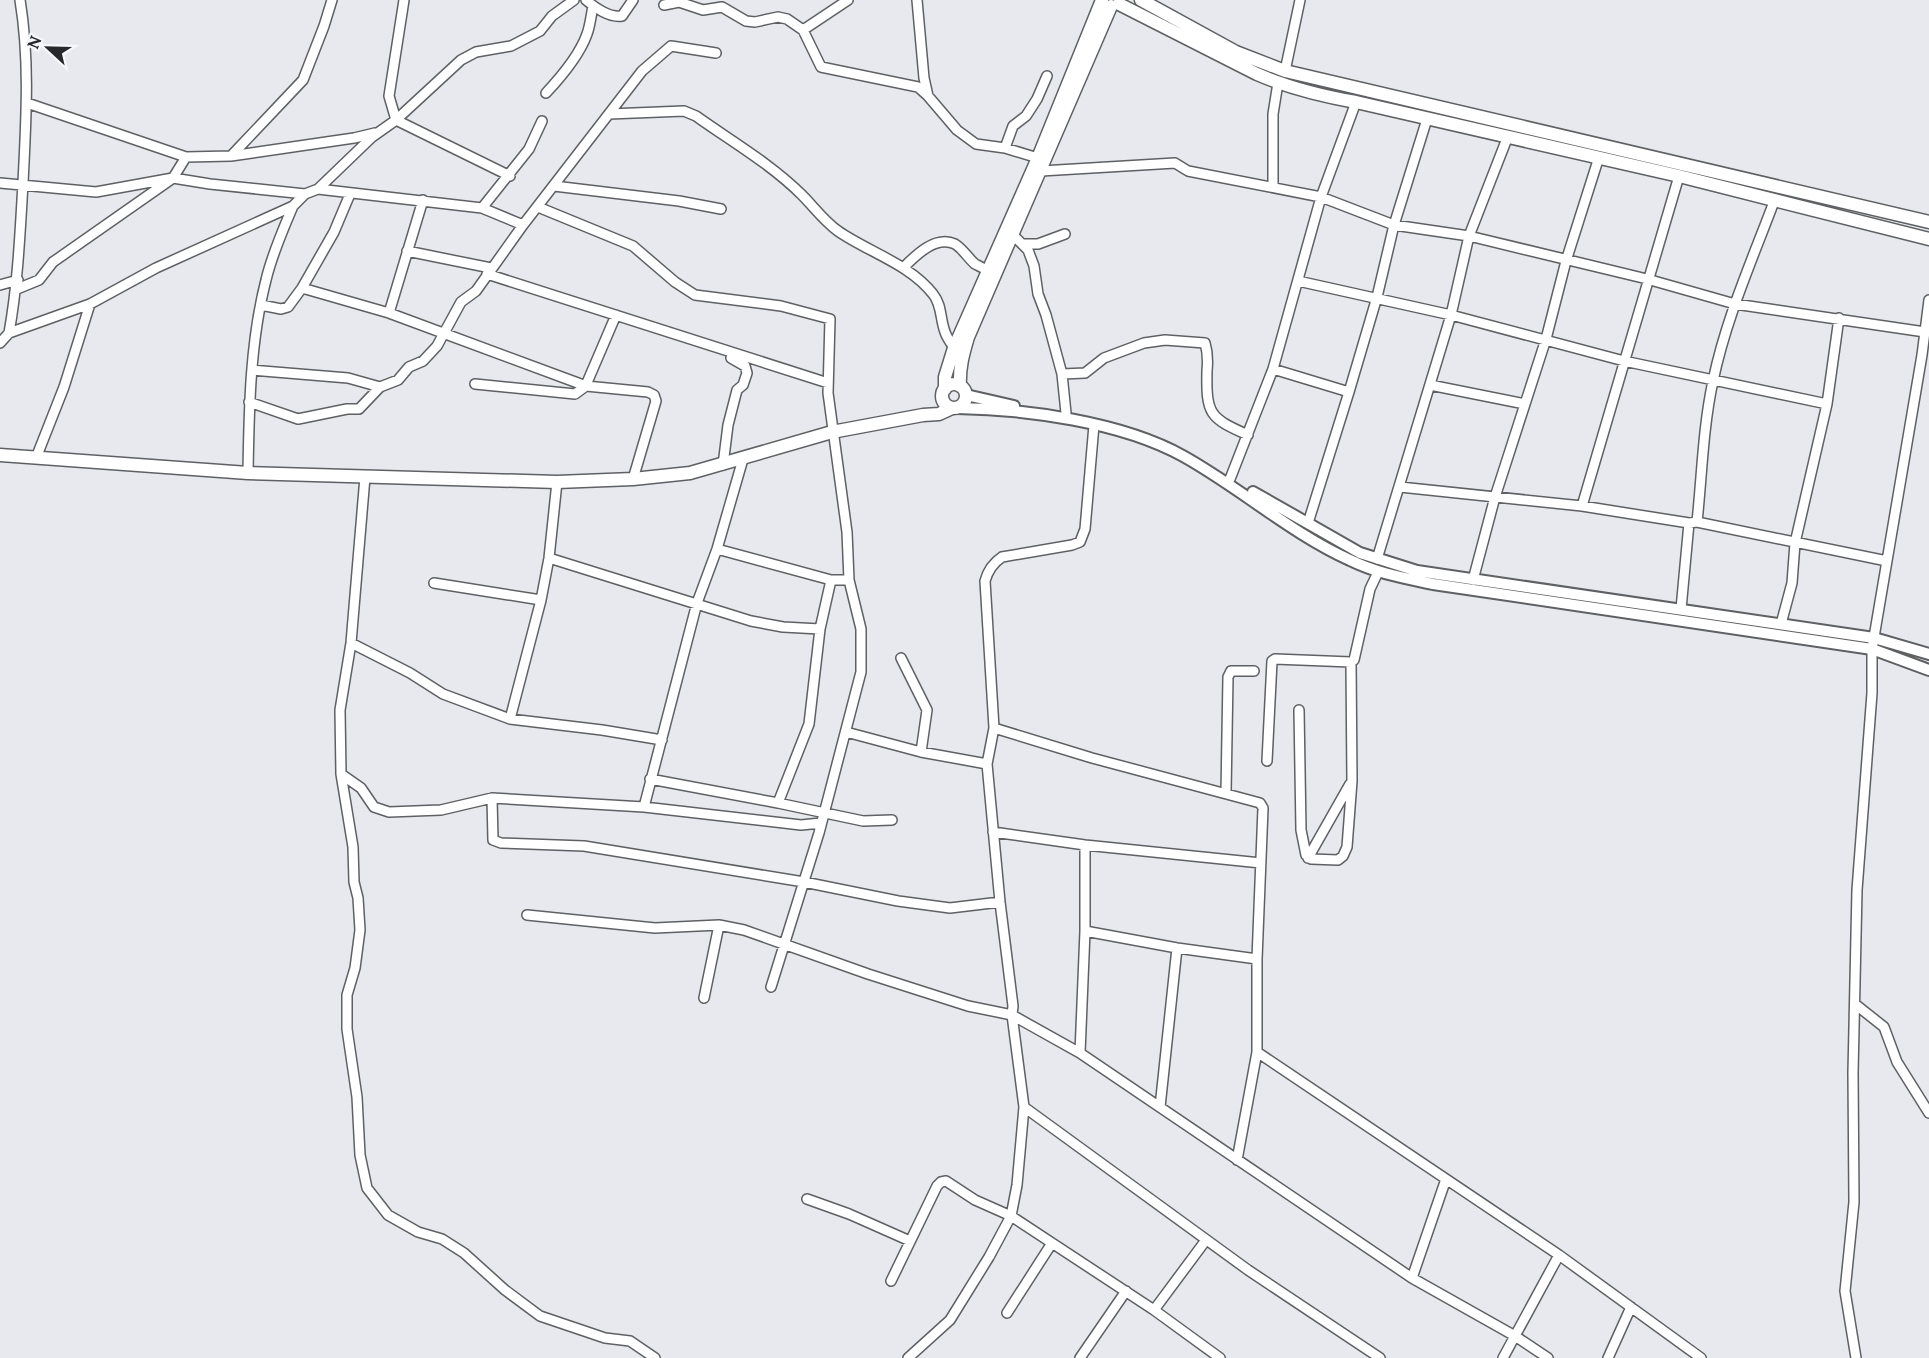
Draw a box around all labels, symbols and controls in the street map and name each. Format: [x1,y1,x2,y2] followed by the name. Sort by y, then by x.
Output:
[18,18,78,78] north arrow
[23,33,46,52] text: N

